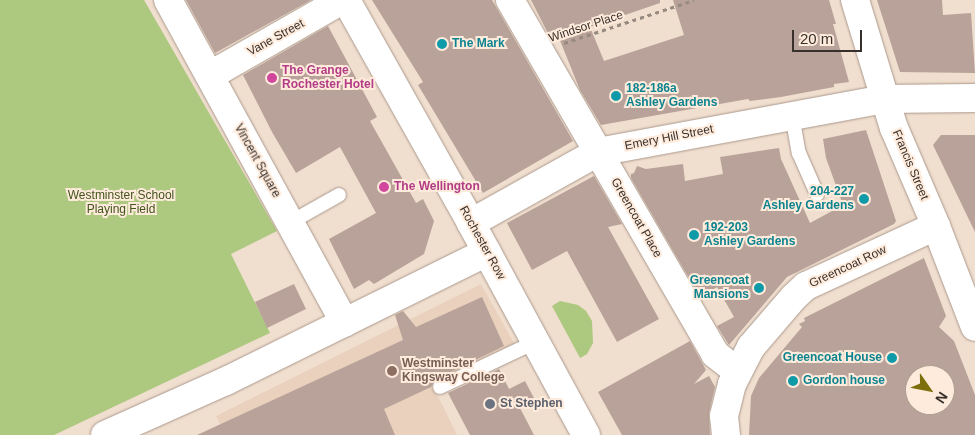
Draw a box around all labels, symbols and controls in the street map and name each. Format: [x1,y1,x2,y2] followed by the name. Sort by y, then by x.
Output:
[547,8,625,46] street label: Windsor Place
[245,17,307,59] street label: Vane Street
[795,20,865,52] scale bar
[800,30,833,47] text: 20 m
[452,37,505,51] place label: The Mark
[436,38,448,50] marker: The Mark
[282,64,374,92] place label: The Grange Rochester Hotel
[266,72,278,84] marker: The Grange Rochester Hotel
[626,82,717,110] place label: 182-186a Ashley Gardens
[610,90,622,102] marker: 182-186a Ashley Gardens
[231,122,283,200] street label: Vincent Square
[623,122,715,154] street label: Emery Hill Street
[889,128,931,202] street label: Francis Street
[607,176,665,260] street label: Greencoat Place
[394,180,480,194] place label: The Wellington
[378,181,390,193] marker: The Wellington
[763,185,854,213] place label: 204-227 Ashley Gardens
[68,189,174,217] park label: Westminster School Playing Field
[858,193,870,205] marker: 204-227 Ashley Gardens
[456,204,508,282] street label: Rochester Row
[704,221,795,249] place label: 192-203 Ashley Gardens
[688,229,700,241] marker: 192-203 Ashley Gardens
[807,243,889,291] street label: Greencoat Row
[690,274,749,302] place label: Greencoat Mansions
[753,282,765,294] marker: Greencoat Mansions
[783,351,882,365] place label: Greencoat House
[886,352,898,364] marker: Greencoat House
[402,357,505,385] place label: Westminster Kingsway College
[386,365,398,377] marker: Westminster Kingsway College
[905,365,955,415] north arrow
[803,374,885,388] place label: Gordon house
[787,375,799,387] marker: Gordon house
[932,389,951,406] text: N
[500,397,563,411] place label: St Stephen
[484,398,496,410] marker: St Stephen

